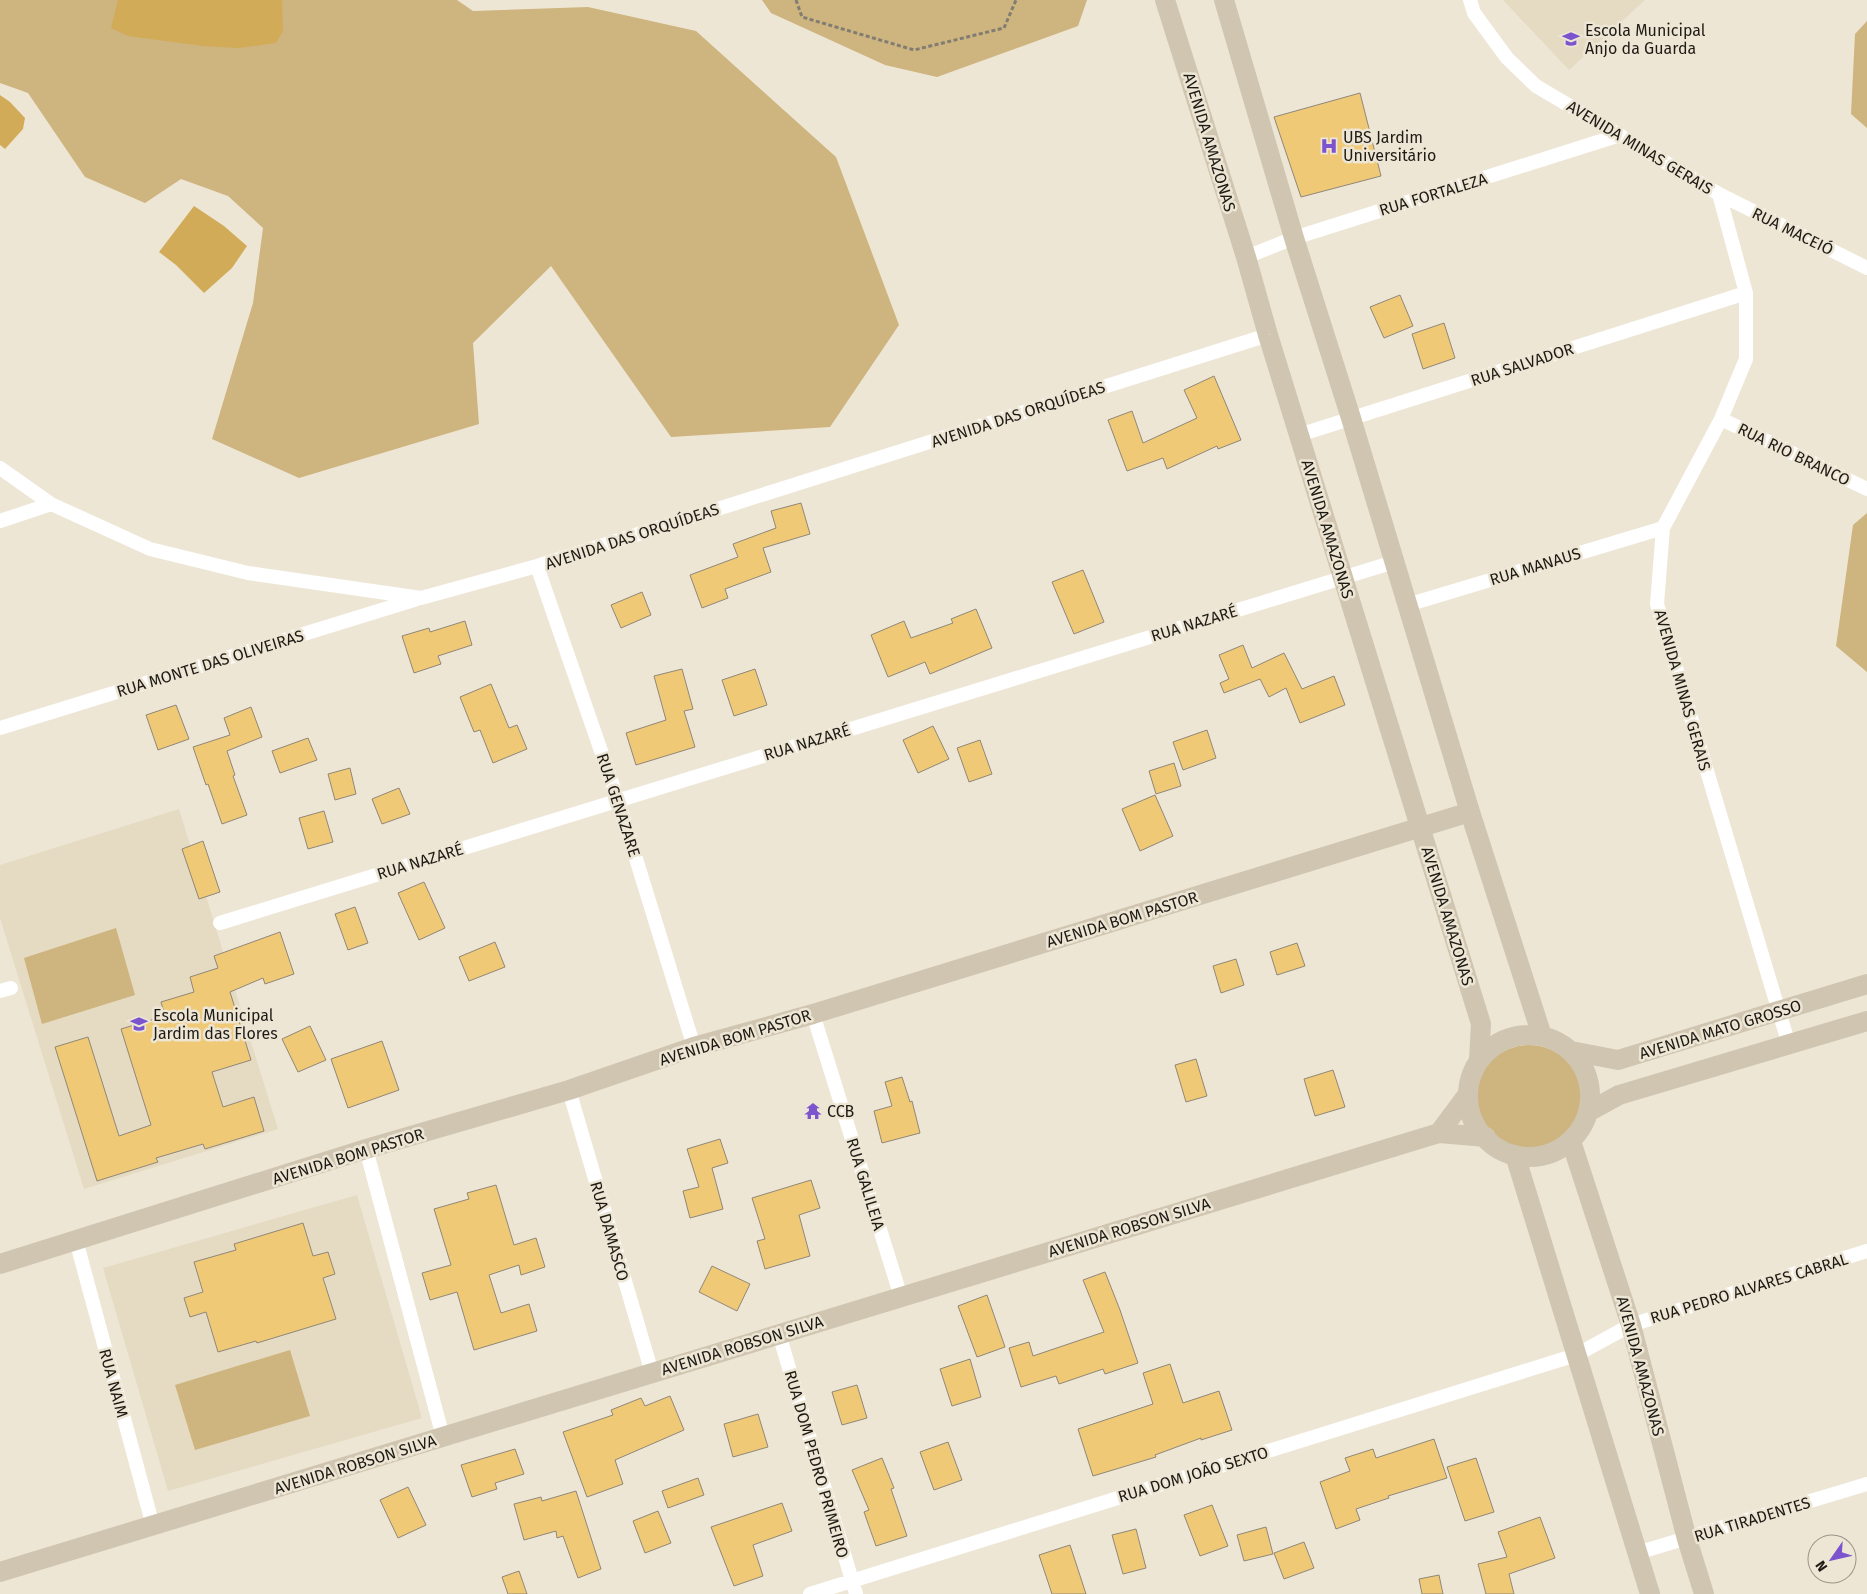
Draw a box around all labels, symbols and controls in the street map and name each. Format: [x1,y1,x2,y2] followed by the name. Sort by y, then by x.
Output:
[1585,21,1706,58] place label: Escola Municipal Anjo da Guarda
[1561,29,1581,49] school or university icon: Escola Municipal Anjo da Guarda
[1179,70,1240,214] street label: AVENIDA AMAZONAS
[1563,96,1716,199] street label: AVENIDA MINAS GERAIS
[1343,128,1436,165] place label: UBS Jardim Universitário
[1319,136,1339,156] hospital icon: UBS Jardim Universitário
[1377,169,1490,220] street label: RUA FORTALEZA
[1749,203,1837,259] street label: RUA MACEIÓ
[1468,339,1576,390] street label: RUA SALVADOR
[929,376,1108,452] street label: AVENIDA DAS ORQUÍDEAS
[1735,419,1853,490] street label: RUA RIO BRANCO
[1297,457,1358,601] street label: AVENIDA AMAZONAS
[543,498,722,574] street label: AVENIDA DAS ORQUÍDEAS
[1487,544,1583,589] street label: RUA MANAUS
[1148,600,1240,646] street label: RUA NAZARÉ
[1650,607,1715,773] street label: AVENIDA MINAS GERAIS
[114,626,306,701] street label: RUA MONTE DAS OLIVEIRAS
[761,719,853,765] street label: RUA NAZARÉ
[593,751,644,859] street label: RUA GENAZARE
[374,838,466,884] street label: RUA NAZARÉ
[1417,844,1478,988] street label: AVENIDA AMAZONAS
[1044,887,1200,952] street label: AVENIDA BOM PASTOR
[1637,996,1803,1063] street label: AVENIDA MATO GROSSO
[657,1005,813,1070] street label: AVENIDA BOM PASTOR
[153,1006,278,1043] place label: Escola Municipal Jardim das Flores
[129,1014,149,1034] school or university icon: Escola Municipal Jardim das Flores
[803,1101,823,1121] temple icon: CCB
[827,1102,855,1121] place label: CCB
[270,1124,426,1189] street label: AVENIDA BOM PASTOR
[842,1136,889,1234] street label: RUA GALILEIA
[586,1179,633,1283] street label: RUA DAMASCO
[1046,1194,1213,1261] street label: AVENIDA ROBSON SILVA
[1648,1249,1850,1328] street label: RUA PEDRO ALVARES CABRAL
[1613,1294,1668,1439] street label: AVENIDA AMAZONAS
[659,1312,826,1379] street label: AVENIDA ROBSON SILVA
[95,1347,132,1420] street label: RUA NAIM
[781,1368,852,1560] street label: RUA DOM PEDRO PRIMEIRO
[272,1431,439,1498] street label: AVENIDA ROBSON SILVA
[1116,1443,1271,1506] street label: RUA DOM JOÃO SEXTO
[1692,1493,1813,1546] street label: RUA TIRADENTES
[1807,1534,1857,1584] north arrow
[1812,1557,1831,1575] text: N

